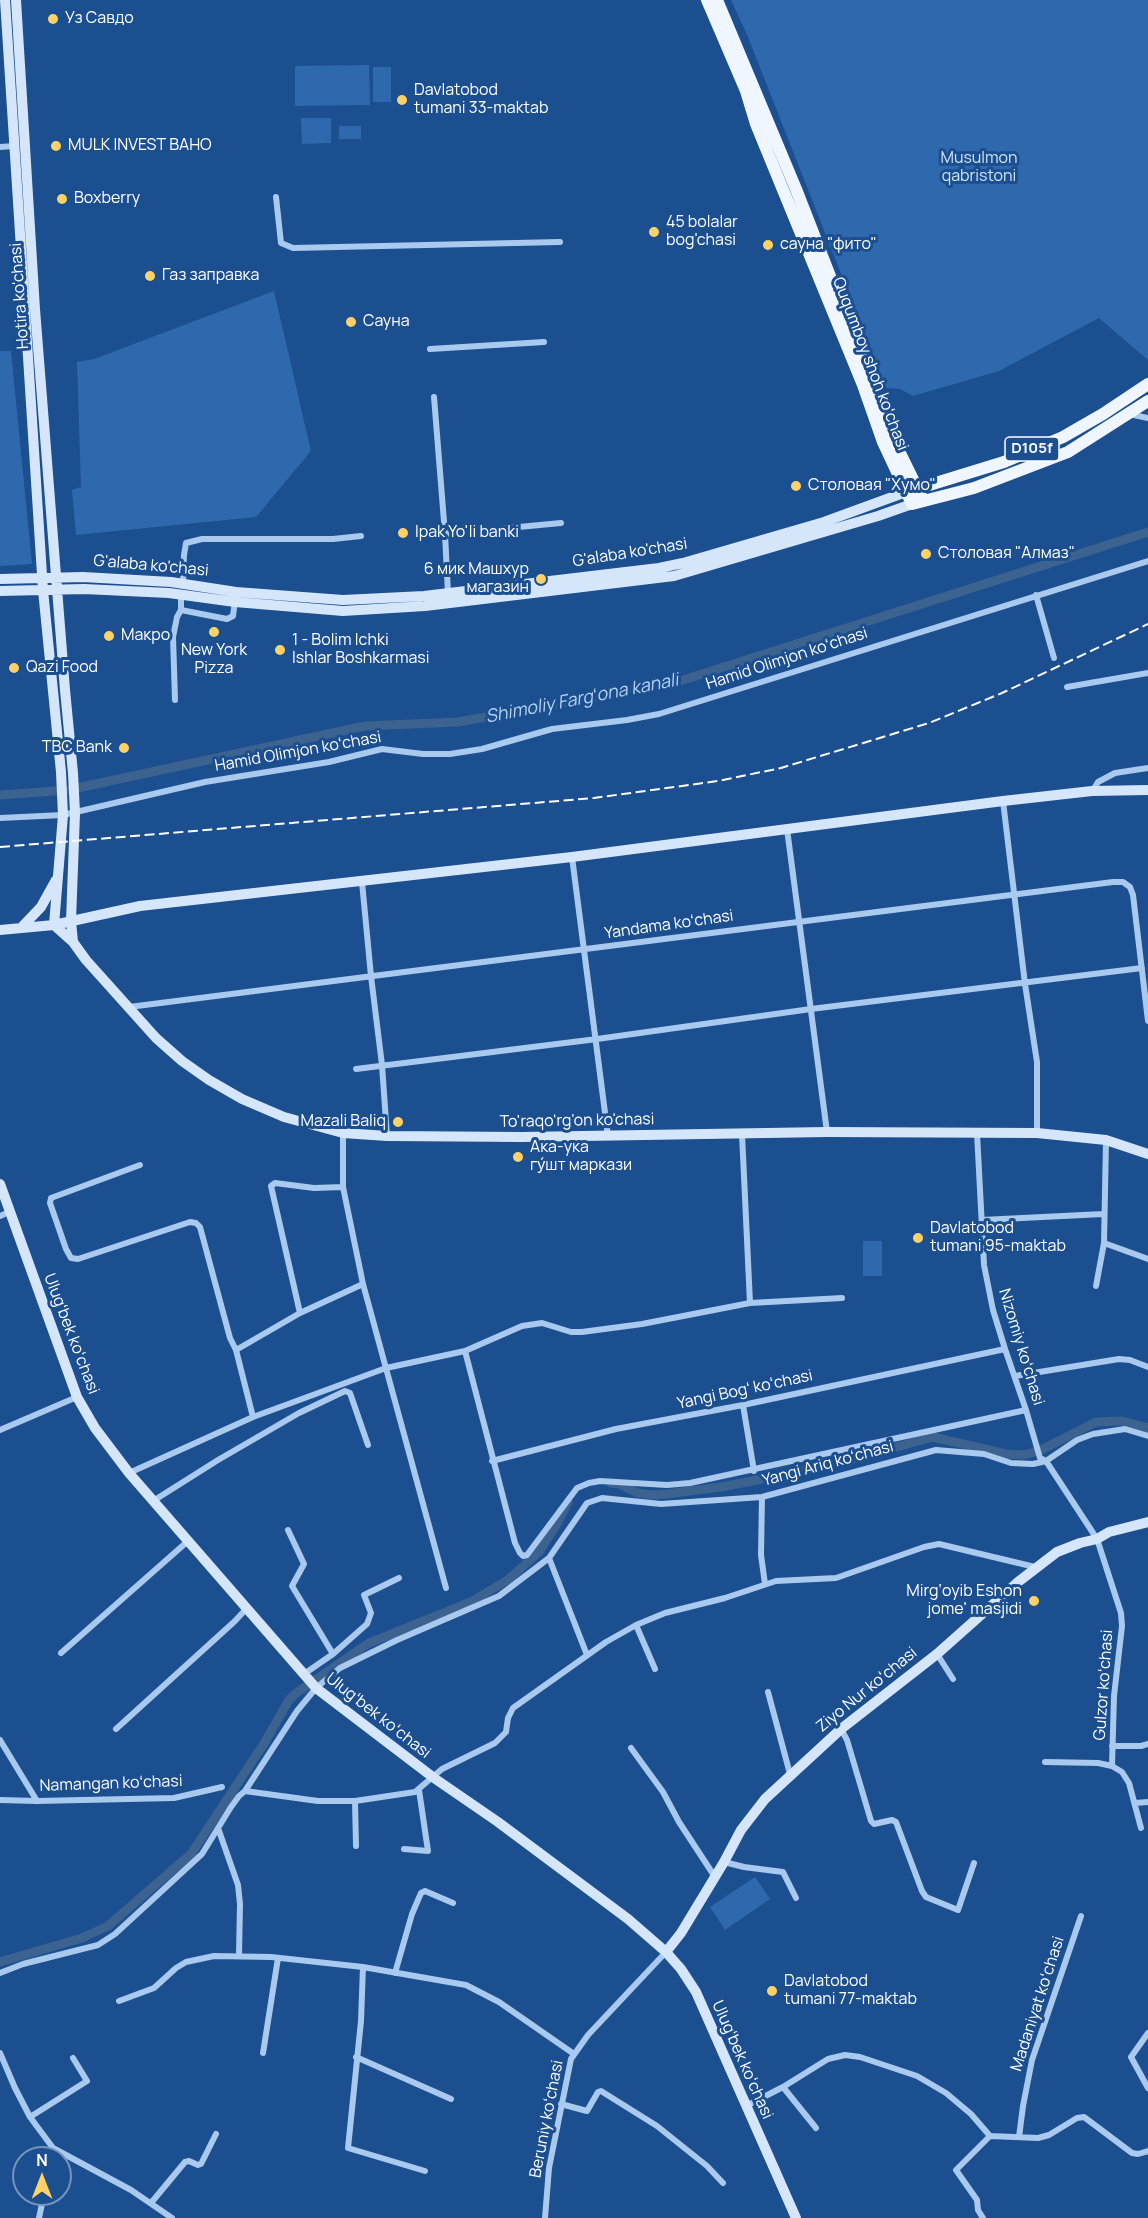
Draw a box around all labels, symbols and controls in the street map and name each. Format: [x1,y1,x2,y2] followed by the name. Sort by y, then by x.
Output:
[65,9,134,29] place label: Уз Савдо
[46,12,60,26] marker: Уз Савдо
[414,81,548,119] place label: Davlatobod tumani 33-maktab
[395,93,409,107] marker: Davlatobod tumani 33-maktab
[68,136,212,156] place label: MULK INVEST BAHO
[49,139,63,153] marker: MULK INVEST BAHO
[940,149,1018,187] park label: Musulmon qabristoni
[74,189,140,209] place label: Boxberry
[55,192,69,206] marker: Boxberry
[666,213,738,251] place label: 45 bolalar bog'chasi
[647,225,661,239] marker: 45 bolalar bog'chasi
[780,235,877,255] place label: сауна "фито"
[761,238,775,252] marker: сауна "фито"
[7,242,33,350] street label: Hotira ko'chasi
[162,266,259,286] place label: Газ заправка
[143,269,157,283] marker: Газ заправка
[828,275,912,453] street label: Ququmboy shoh koʻchasi
[363,312,410,332] place label: Сауна
[344,315,358,329] marker: Сауна
[1005,437,1059,461] road number: D105f
[808,476,936,496] place label: Столовая "Хумо"
[789,479,803,493] marker: Столовая "Хумо"
[415,523,519,543] place label: Ipak Yo'li banki
[396,526,410,540] marker: Ipak Yo'li banki
[571,534,689,572] street label: G'alaba ko'chasi
[938,544,1075,564] place label: Столовая "Алмаз"
[919,547,933,561] marker: Столовая "Алмаз"
[93,551,209,581] street label: G'alaba ko'chasi
[424,560,529,598] place label: 6 мик Машхур магазин
[534,572,548,586] marker: 6 мик Машхур магазин
[704,624,870,694] street label: Hamid Olimjon koʻchasi
[207,625,221,639] marker: New York Pizza
[121,626,170,646] place label: Макро
[102,629,116,643] marker: Макро
[292,631,430,669] place label: 1 - Bolim Ichki Ishlar Boshkarmasi
[181,641,247,679] place label: New York Pizza
[273,643,287,657] marker: 1 - Bolim Ichki Ishlar Boshkarmasi
[26,658,98,678] place label: Qazi Food
[7,661,21,675] marker: Qazi Food
[484,670,680,728] water label: Shimoliy Fargʻona kanali
[213,728,383,776] street label: Hamid Olimjon koʻchasi
[42,738,112,758] place label: TBC Bank
[117,741,131,755] marker: TBC Bank
[603,906,735,944] street label: Yandama koʻchasi
[499,1110,655,1132] street label: To'raqo'rg'on ko'chasi
[300,1112,386,1132] place label: Mazali Baliq
[391,1115,405,1129] marker: Mazali Baliq
[530,1138,632,1176] place label: Ака-ука гу́шт маркази
[511,1150,525,1164] marker: Ака-ука гу́шт маркази
[930,1219,1066,1257] place label: Davlatobod tumani 95-maktab
[911,1231,925,1245] marker: Davlatobod tumani 95-maktab
[39,1271,103,1397] street label: Ulugʻbek koʻchasi
[994,1286,1048,1408] street label: Nizomiy koʻchasi
[675,1366,815,1414] street label: Yangi Bogʻ koʻchasi
[760,1437,896,1491] street label: Yangi Ariq koʻchasi
[906,1582,1022,1620] place label: Mirg‘oyib Eshon jome' masjidi
[1027,1594,1041,1608] marker: Mirg‘oyib Eshon jome' masjidi
[1091,1629,1117,1741] street label: Gulzor koʻchasi
[813,1644,921,1736] street label: Ziyo Nur koʻchasi
[322,1669,434,1763] street label: Ulugʻbek koʻchasi
[39,1772,183,1796] street label: Namangan koʻchasi
[1007,1934,1069,2074] street label: Madaniyat koʻchasi
[784,1972,917,2010] place label: Davlatobod tumani 77-maktab
[765,1984,779,1998] marker: Davlatobod tumani 77-maktab
[707,1998,777,2122] street label: Ulugʻbek koʻchasi
[526,2059,568,2179] street label: Beruniy koʻchasi
[12,2146,72,2206] north arrow
[36,2149,48,2171] text: N

